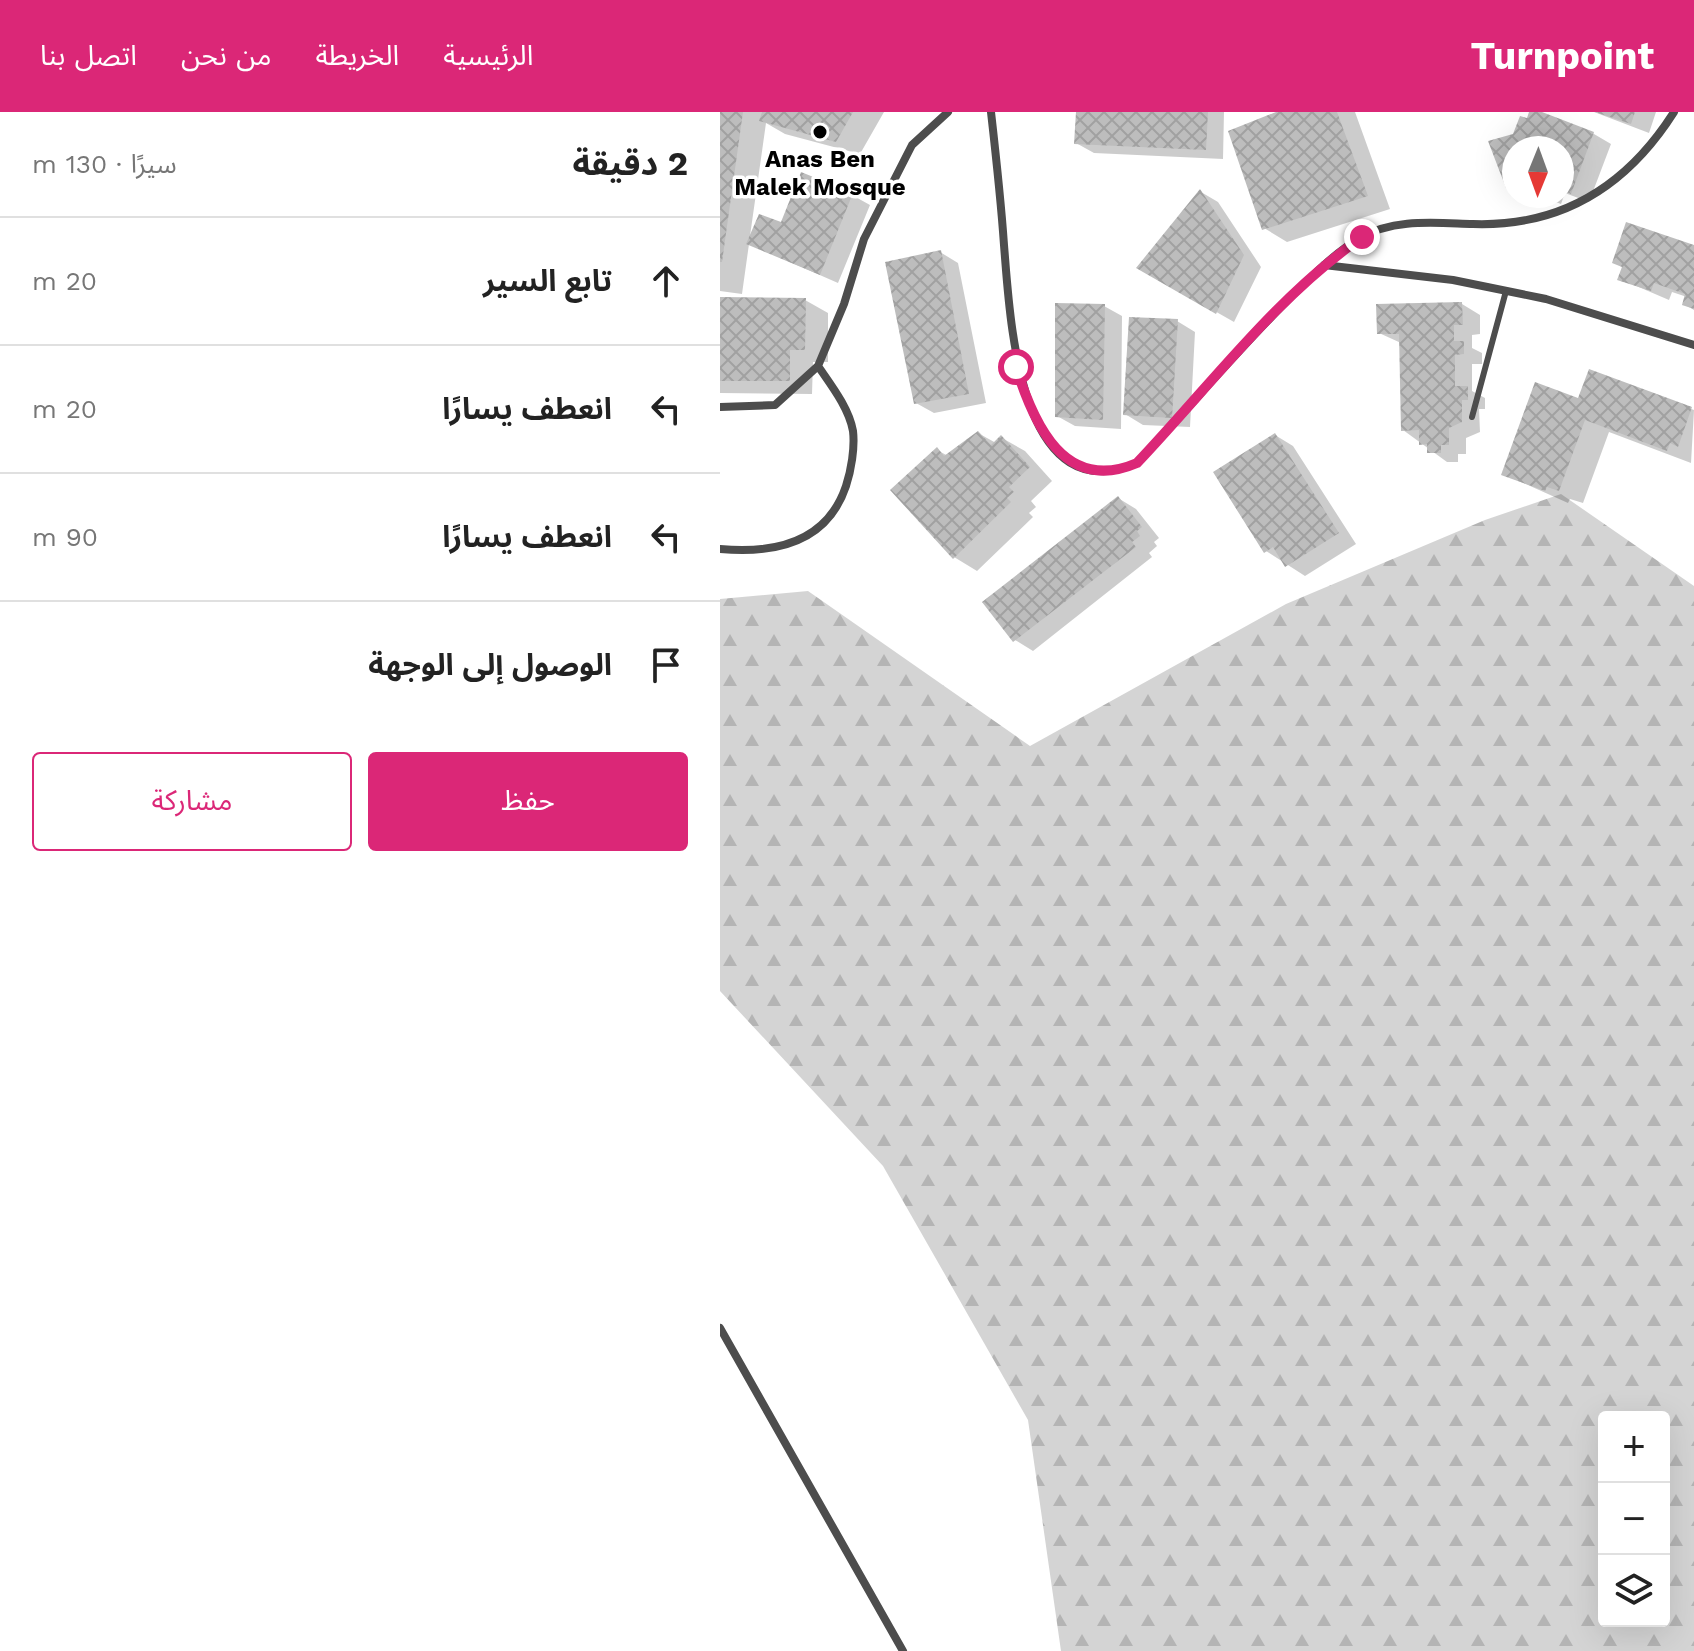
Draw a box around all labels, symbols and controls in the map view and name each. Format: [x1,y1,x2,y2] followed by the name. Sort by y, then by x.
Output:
[1470,34,1654,78] text: Turnpoint
[40,39,137,72] text: اتصل بنا
[181,39,271,72] text: من نحن
[315,39,399,72] text: الخريطة
[443,39,533,72] text: الرئيسية
[811,123,829,141] marker: Anas Ben Malek Mosque
[1502,136,1574,208] north arrow
[572,143,688,183] text: 2 دقيقة
[734,145,906,201] place label: Anas Ben Malek Mosque
[32,149,177,179] text: سيرًا · 130 m
[1344,219,1380,255] route end
[644,259,688,303] icon: ahead
[483,263,612,298] text: تابع السير
[32,266,97,296] text: 20 m
[998,349,1034,385] route start
[644,387,688,431] icon: left
[442,391,612,426] text: انعطف يسارًا
[32,394,97,424] text: 20 m
[644,515,688,559] icon: left
[442,519,612,554] text: انعطف يسارًا
[32,522,98,552] text: 90 m
[644,643,688,687] icon: arrive
[368,647,612,682] text: الوصول إلى الوجهة
[32,752,352,851] button: مشاركة
[368,752,688,851] button: حفظ
[1598,1411,1670,1627] map controls
[1598,1411,1670,1483] button: +
[1598,1483,1670,1555] button: −
[1598,1555,1670,1627] button: layers

